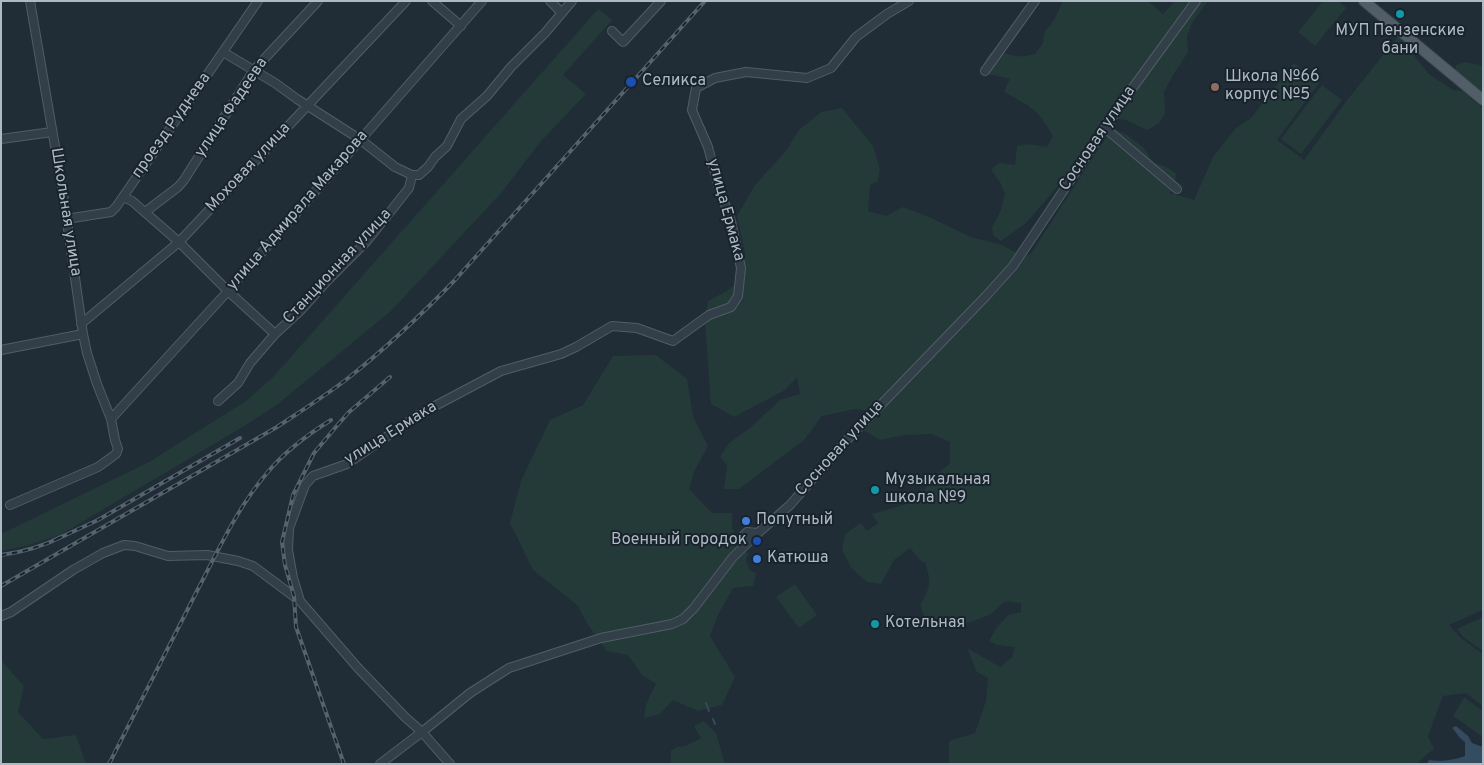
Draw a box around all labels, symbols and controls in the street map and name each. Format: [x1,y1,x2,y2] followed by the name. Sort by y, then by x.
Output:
[1394,8,1406,20] marker: МУП Пензенские бани
[1335,22,1465,60] place label: МУП Пензенские бани
[191,54,273,162] street label: улица Фадеева
[1225,68,1320,106] place label: Школа №66 корпус №5
[128,70,216,182] street label: проезд Руднева
[642,72,706,92] place label: Селикса
[624,75,638,89] marker: Селикса
[1209,81,1221,93] marker: Школа №66 корпус №5
[1056,83,1140,195] street label: Сосновая улица
[203,119,295,217] street label: Моховая улица
[223,127,373,295] street label: улица Адмирала Макарова
[45,146,85,278] street label: Школьная улица
[702,157,748,263] street label: улица Ермака
[280,205,396,329] street label: Станционная улица
[792,397,888,501] street label: Сосновая улица
[341,398,441,470] street label: улица Ермака
[885,471,990,509] place label: Музыкальная школа №9
[869,484,881,496] marker: Музыкальная школа №9
[756,511,833,531] place label: Попутный
[740,515,752,527] marker: Попутный
[611,531,747,551] place label: Военный городок
[751,535,763,547] marker: Военный городок
[767,549,828,569] place label: Катюша
[751,553,763,565] marker: Катюша
[885,614,965,634] place label: Котельная
[869,618,881,630] marker: Котельная

